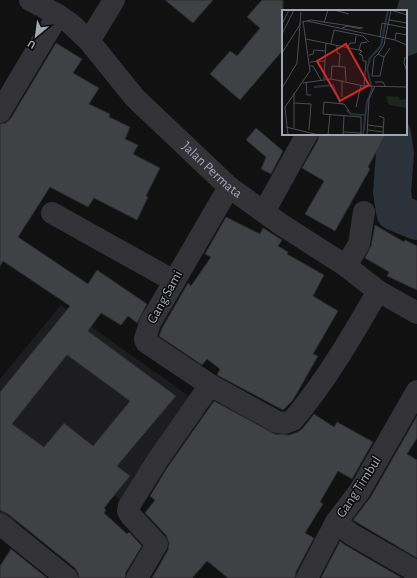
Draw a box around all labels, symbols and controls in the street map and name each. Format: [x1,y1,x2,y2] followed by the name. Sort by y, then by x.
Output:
[282,10,407,135] inset map
[16,16,56,56] north arrow
[26,38,37,51] text: U
[179,139,245,201] street label: Jalan Permata
[145,268,185,326] street label: Gang Sami
[334,454,384,520] street label: Gang Timbul

